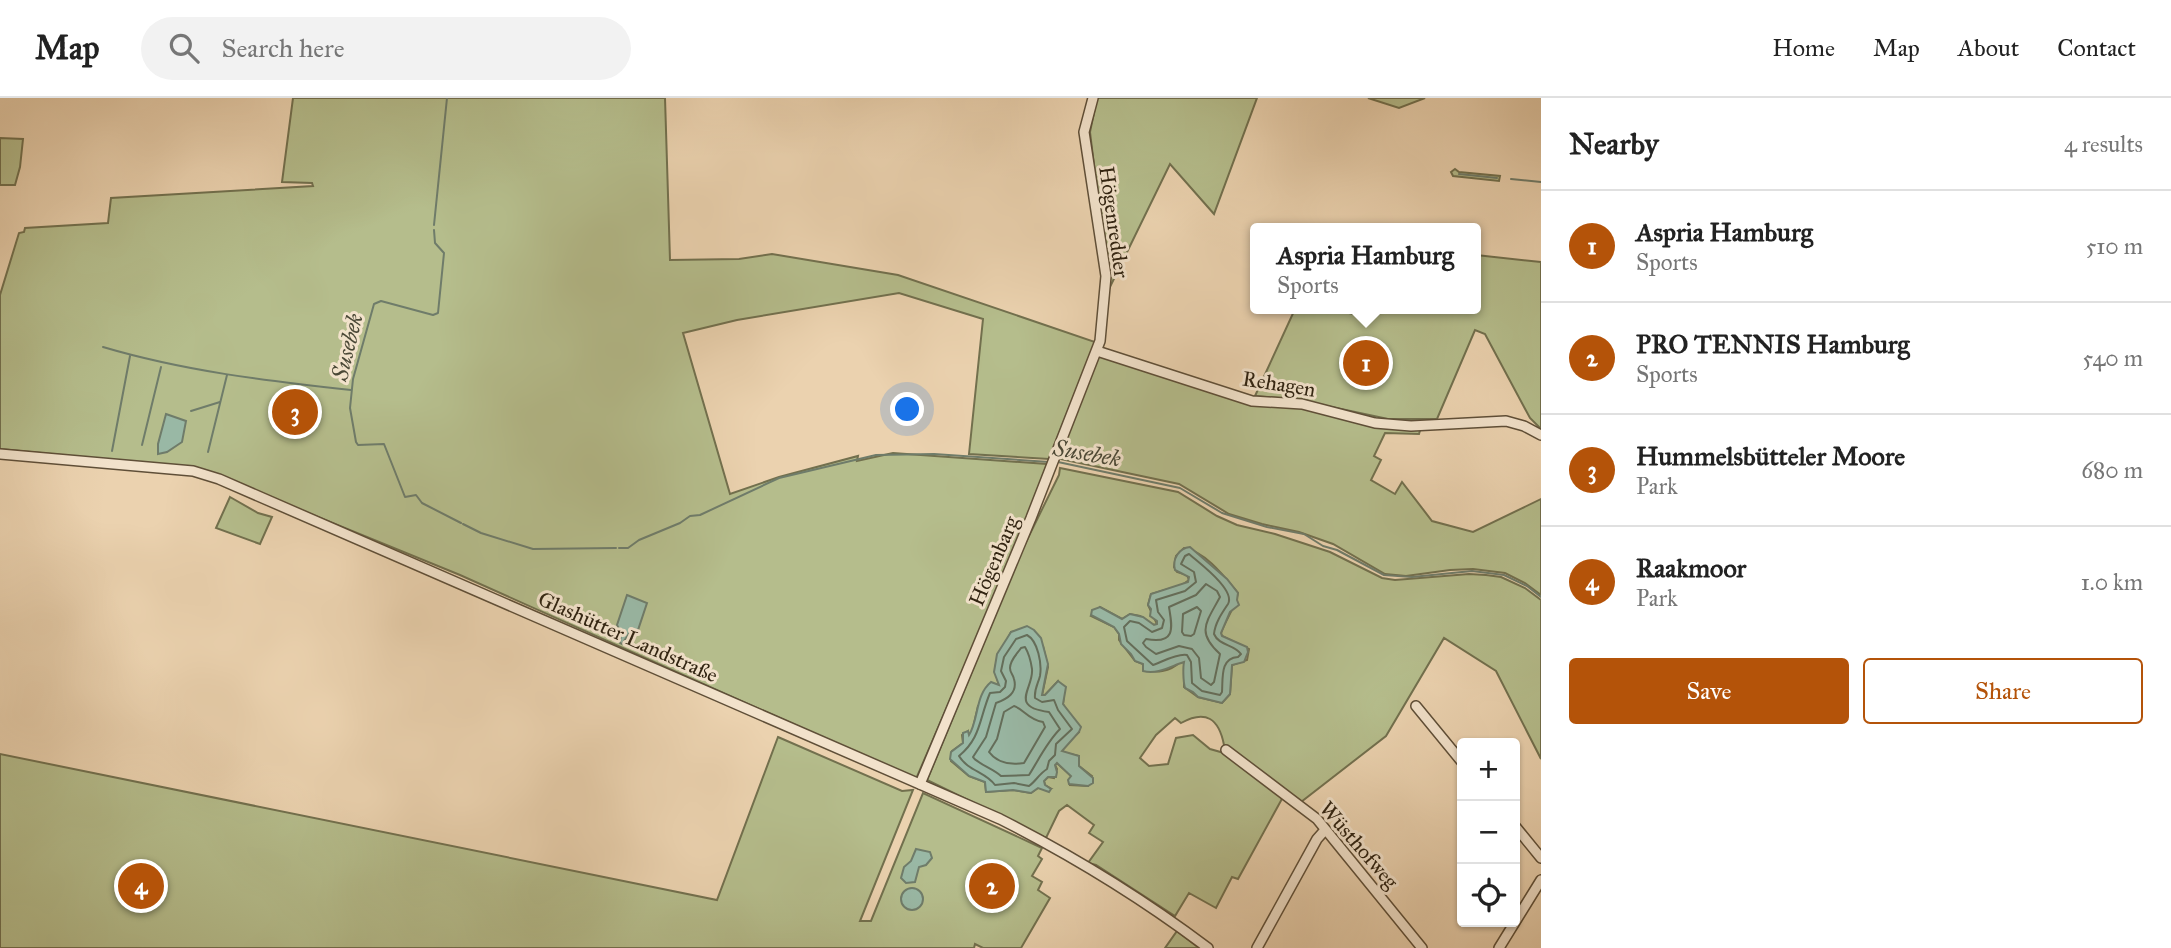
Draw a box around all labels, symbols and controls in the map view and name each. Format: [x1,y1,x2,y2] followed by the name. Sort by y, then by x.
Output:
[141,17,631,80] search box
[35,28,99,68] text: Map
[165,29,203,67] icon: search
[221,32,345,64] text: Search here
[1772,33,1835,63] text: Home
[1873,33,1920,63] text: Map
[1958,33,2019,63] text: About
[2057,33,2136,63] text: Contact
[1569,126,1659,162] text: Nearby
[2064,130,2143,158] text: 4 results
[1093,164,1135,280] street label: Högenredder
[1636,216,1813,248] text: Aspria Hamburg
[1250,223,1481,314] popup
[1587,232,1597,260] text: 1
[2086,232,2143,260] text: 510 m
[1277,239,1454,271] text: Aspria Hamburg
[1636,248,1698,276] text: Sports
[1277,271,1339,299] text: Sports
[325,310,369,385] water label: Susebek
[1636,328,1910,360] text: PRO TENNIS Hamburg
[1343,337,1389,389] pin: 1
[1586,344,1598,372] text: 2
[2082,344,2143,372] text: 540 m
[1636,360,1698,388] text: Sports
[1241,365,1317,403] street label: Rehagen
[272,386,318,438] pin: 3
[890,392,924,426] your location
[1050,433,1123,473] water label: Susebek
[1636,440,1905,472] text: Hummelsbütteler Moore
[1587,456,1597,484] text: 3
[2081,456,2143,484] text: 680 m
[1636,472,1678,500] text: Park
[963,512,1025,610] street label: Högenbarg
[1636,552,1746,584] text: Raakmoor
[1586,568,1598,596] text: 4
[2081,568,2143,596] text: 1.0 km
[1636,584,1678,612] text: Park
[534,586,722,688] street label: Glashütter Landstraße
[1569,658,1849,724] button: Save
[1863,658,2143,724] button: Share
[1457,738,1520,927] map controls
[1457,738,1520,801] button: +
[1314,796,1404,894] street label: Wüsthofweg
[1457,801,1520,864] button: −
[118,860,164,912] pin: 4
[969,860,1015,912] pin: 2
[1457,864,1520,927] button: locate

